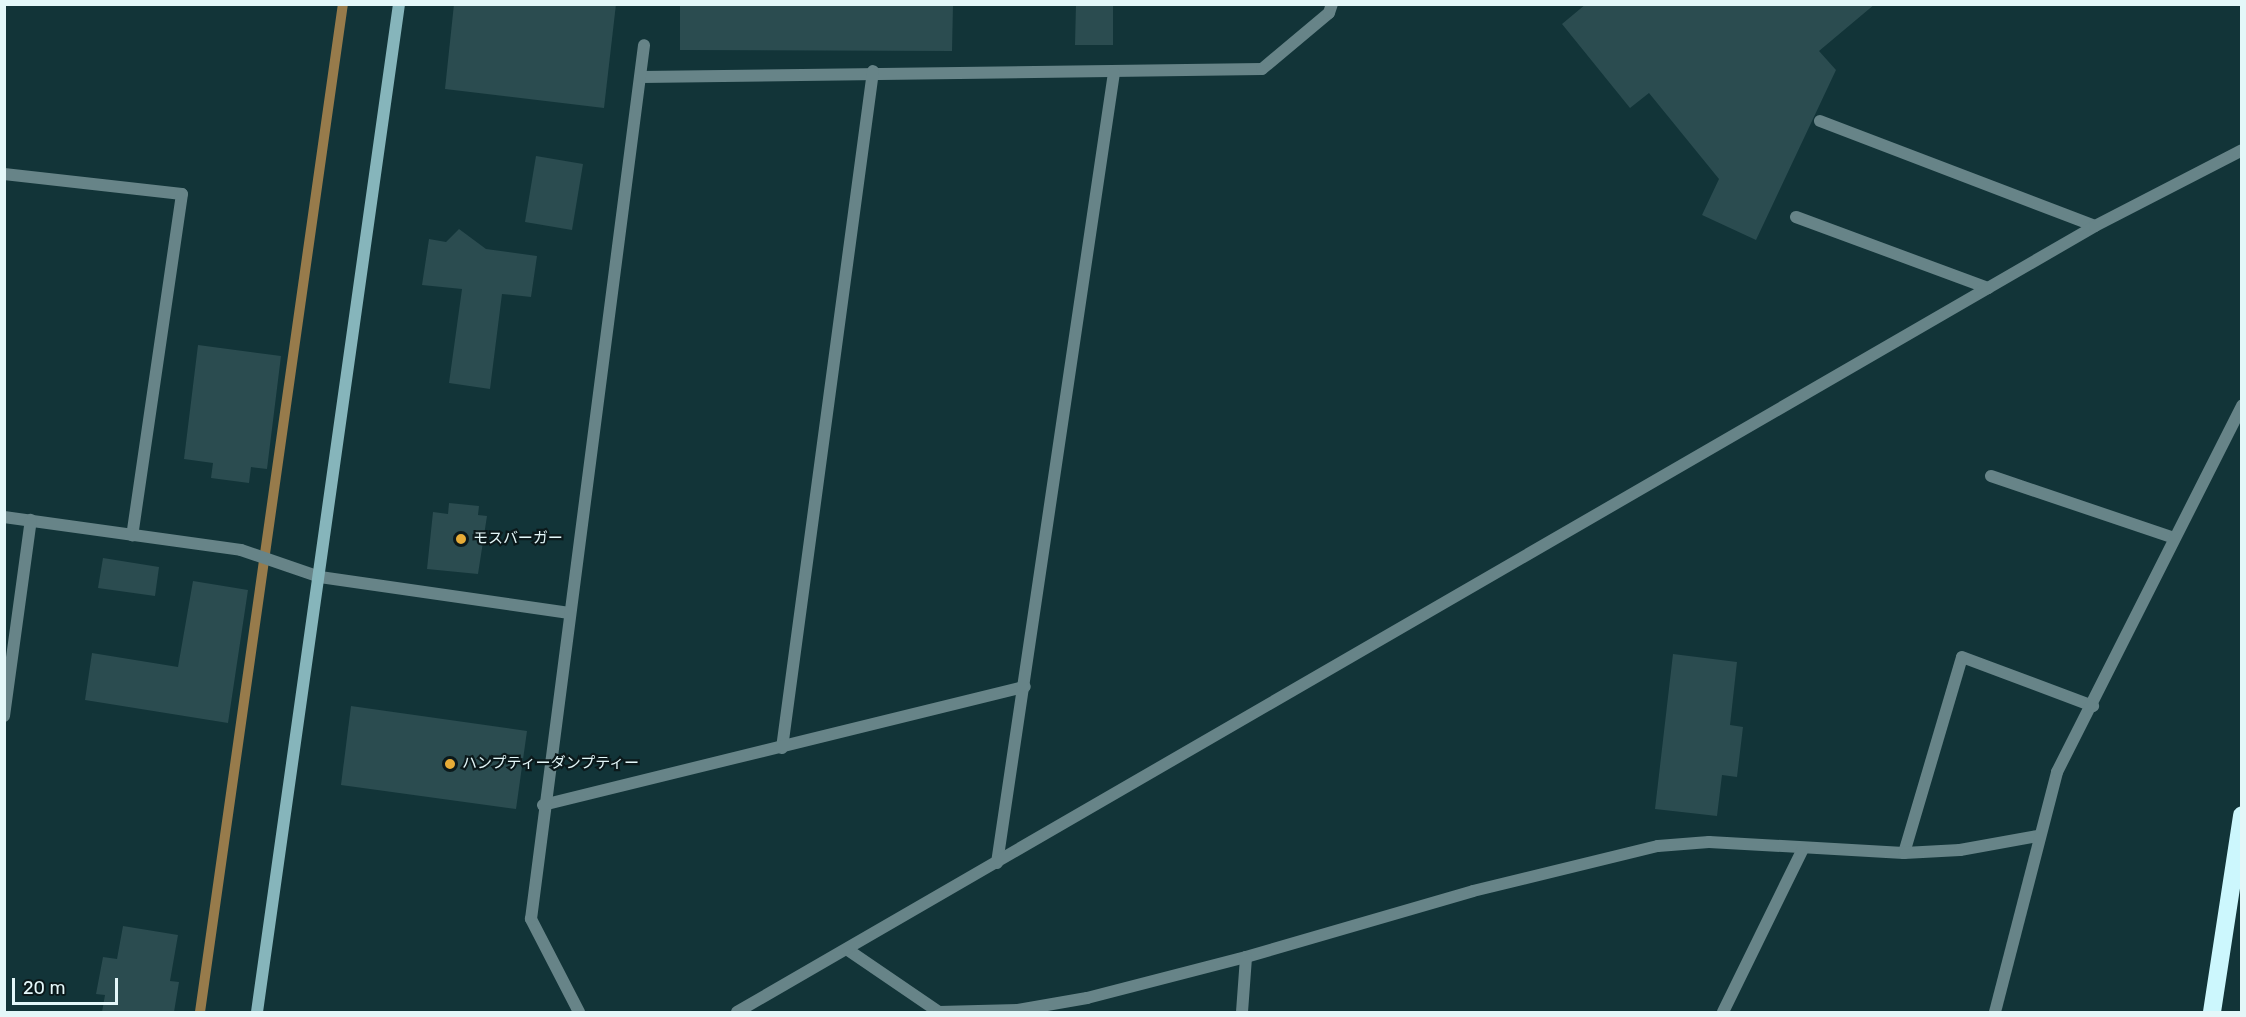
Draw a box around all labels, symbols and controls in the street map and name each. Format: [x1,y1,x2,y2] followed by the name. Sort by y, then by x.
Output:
[473,530,563,548] place label: モスバーガー
[454,532,468,546] marker: モスバーガー
[462,755,642,773] place label: ハンプティーダンプティー
[443,757,457,771] marker: ハンプティーダンプティー
[15,966,122,1004] scale bar
[23,977,65,999] text: 20 m

